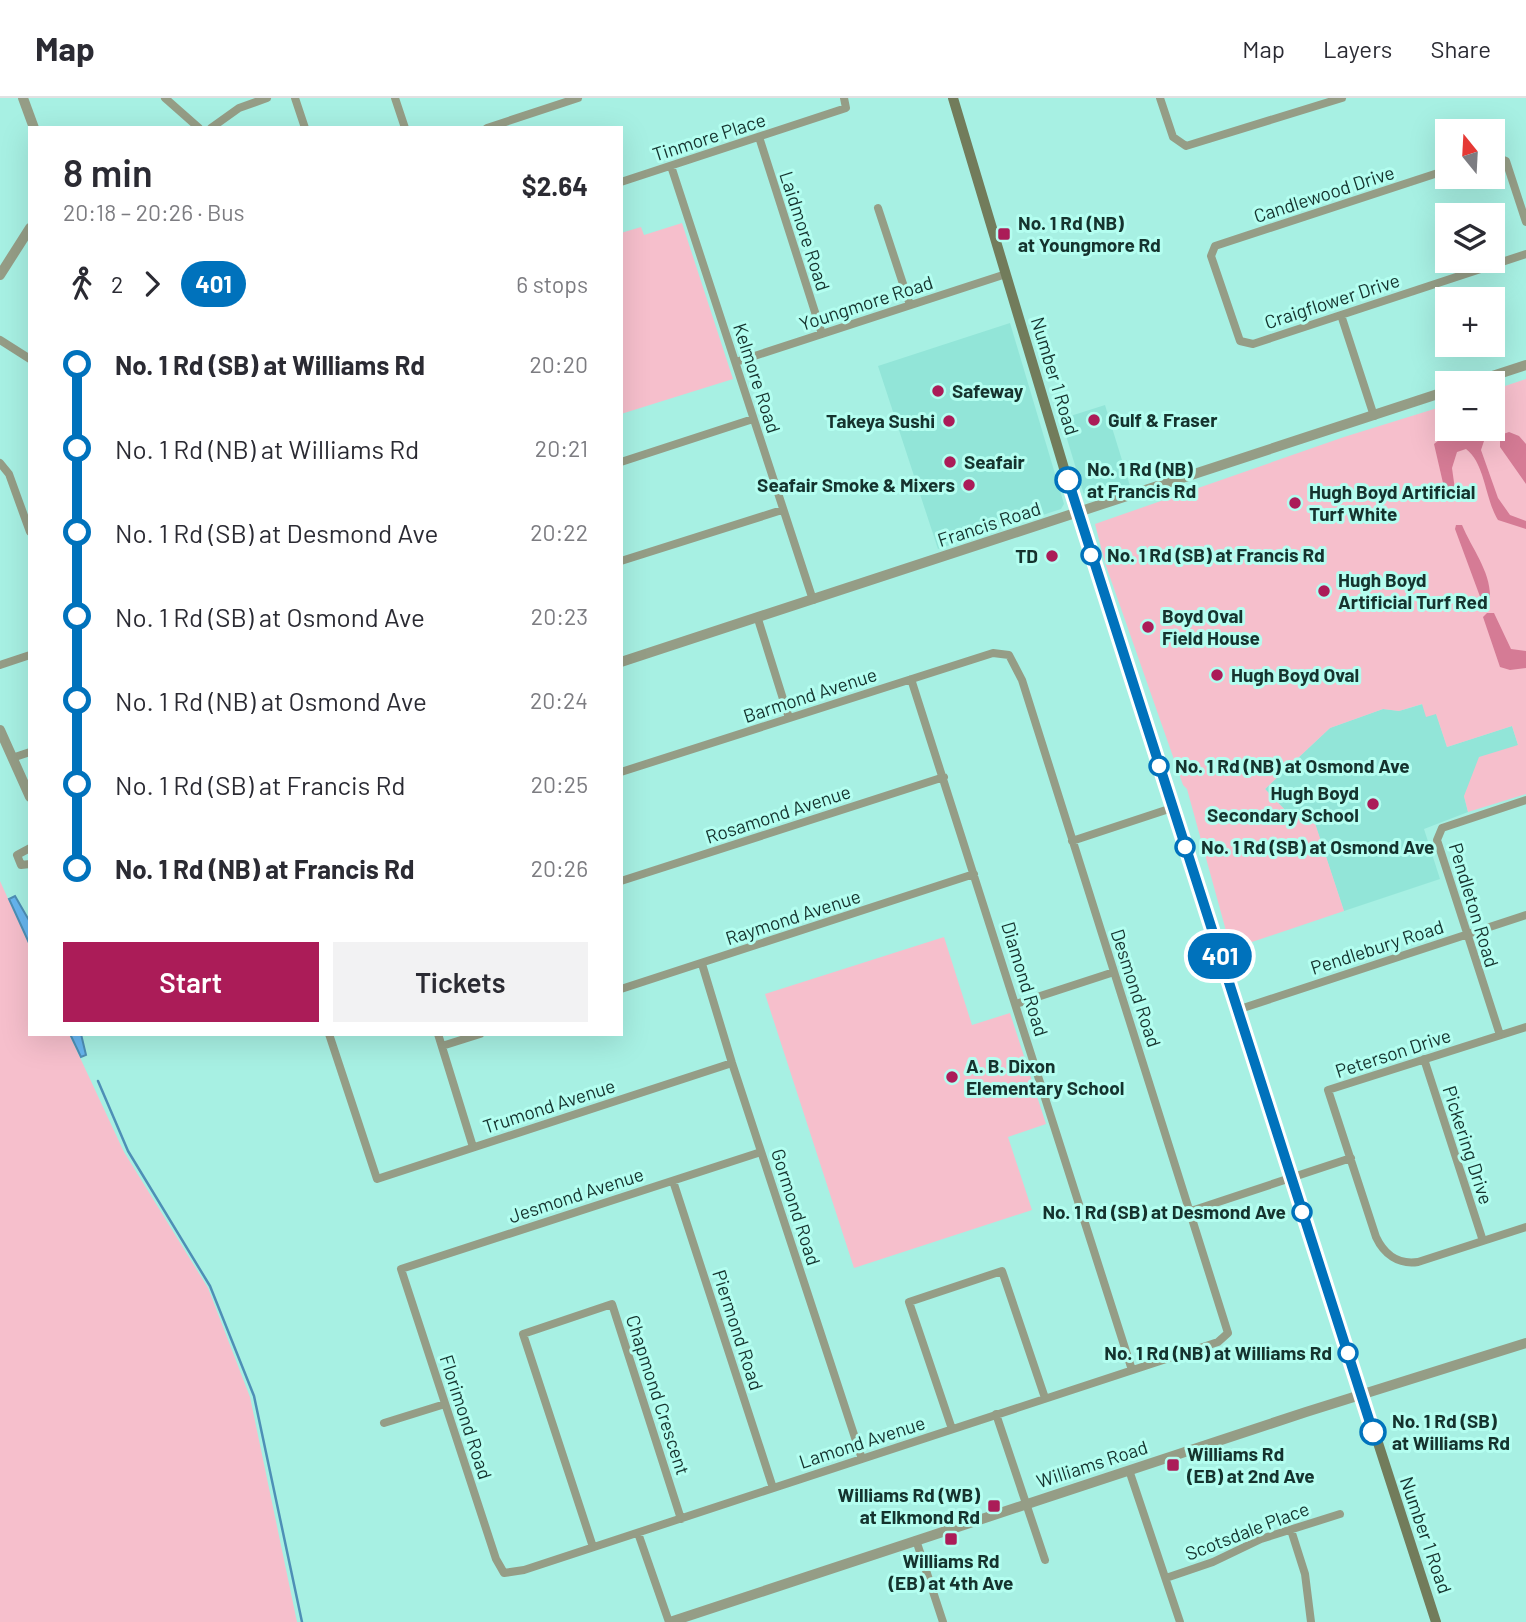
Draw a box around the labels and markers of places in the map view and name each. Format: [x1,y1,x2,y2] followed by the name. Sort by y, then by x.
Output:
[1018,211,1161,256] place label: No. 1 Rd (NB) at Youngmore Rd
[996,226,1012,242] marker: No. 1 Rd (NB) at Youngmore Rd
[952,379,1024,402] place label: Safeway
[930,383,946,399] marker: Safeway
[1108,408,1218,431] place label: Gulf & Fraser
[826,409,935,432] place label: Takeya Sushi
[1086,412,1102,428] marker: Gulf & Fraser
[941,413,957,429] marker: Takeya Sushi
[964,450,1026,473] place label: Seafair
[942,454,958,470] marker: Seafair
[1087,457,1196,502] place label: No. 1 Rd (NB) at Francis Rd
[1055,467,1081,493] marker: No. 1 Rd (NB) at Francis Rd
[757,473,955,496] place label: Seafair Smoke & Mixers
[961,477,977,493] marker: Seafair Smoke & Mixers
[1309,480,1475,525] place label: Hugh Boyd Artificial Turf White
[1287,495,1303,511] marker: Hugh Boyd Artificial Turf White
[1107,543,1325,566] place label: No. 1 Rd (SB) at Francis Rd
[1015,544,1038,567] place label: TD
[1081,545,1101,565] marker: No. 1 Rd (SB) at Francis Rd
[1044,548,1060,564] marker: TD
[1338,568,1488,613] place label: Hugh Boyd Artificial Turf Red
[1316,583,1332,599] marker: Hugh Boyd Artificial Turf Red
[1162,604,1260,649] place label: Boyd Oval Field House
[1140,619,1156,635] marker: Boyd Oval Field House
[1231,663,1359,686] place label: Hugh Boyd Oval
[1209,667,1225,683] marker: Hugh Boyd Oval
[1175,754,1410,777] place label: No. 1 Rd (NB) at Osmond Ave
[1149,756,1169,776] marker: No. 1 Rd (NB) at Osmond Ave
[1207,781,1359,826] place label: Hugh Boyd Secondary School
[1365,796,1381,812] marker: Hugh Boyd Secondary School
[1201,835,1434,858] place label: No. 1 Rd (SB) at Osmond Ave
[1175,837,1195,857] marker: No. 1 Rd (SB) at Osmond Ave
[966,1054,1124,1099] place label: A. B. Dixon Elementary School
[944,1069,960,1085] marker: A. B. Dixon Elementary School
[1042,1200,1286,1223] place label: No. 1 Rd (SB) at Desmond Ave
[1292,1202,1312,1222] marker: No. 1 Rd (SB) at Desmond Ave
[1104,1341,1332,1364] place label: No. 1 Rd (NB) at Williams Rd
[1338,1343,1358,1363] marker: No. 1 Rd (NB) at Williams Rd
[1392,1409,1510,1454] place label: No. 1 Rd (SB) at Williams Rd
[1360,1419,1386,1445] marker: No. 1 Rd (SB) at Williams Rd
[1186,1442,1315,1487] place label: Williams Rd (EB) at 2nd Ave
[1165,1457,1181,1473] marker: Williams Rd (EB) at 2nd Ave
[838,1483,980,1528] place label: Williams Rd (WB) at Elkmond Rd
[986,1498,1002,1514] marker: Williams Rd (WB) at Elkmond Rd
[943,1531,959,1547] marker: Williams Rd (EB) at 4th Ave
[888,1549,1013,1594] place label: Williams Rd (EB) at 4th Ave

